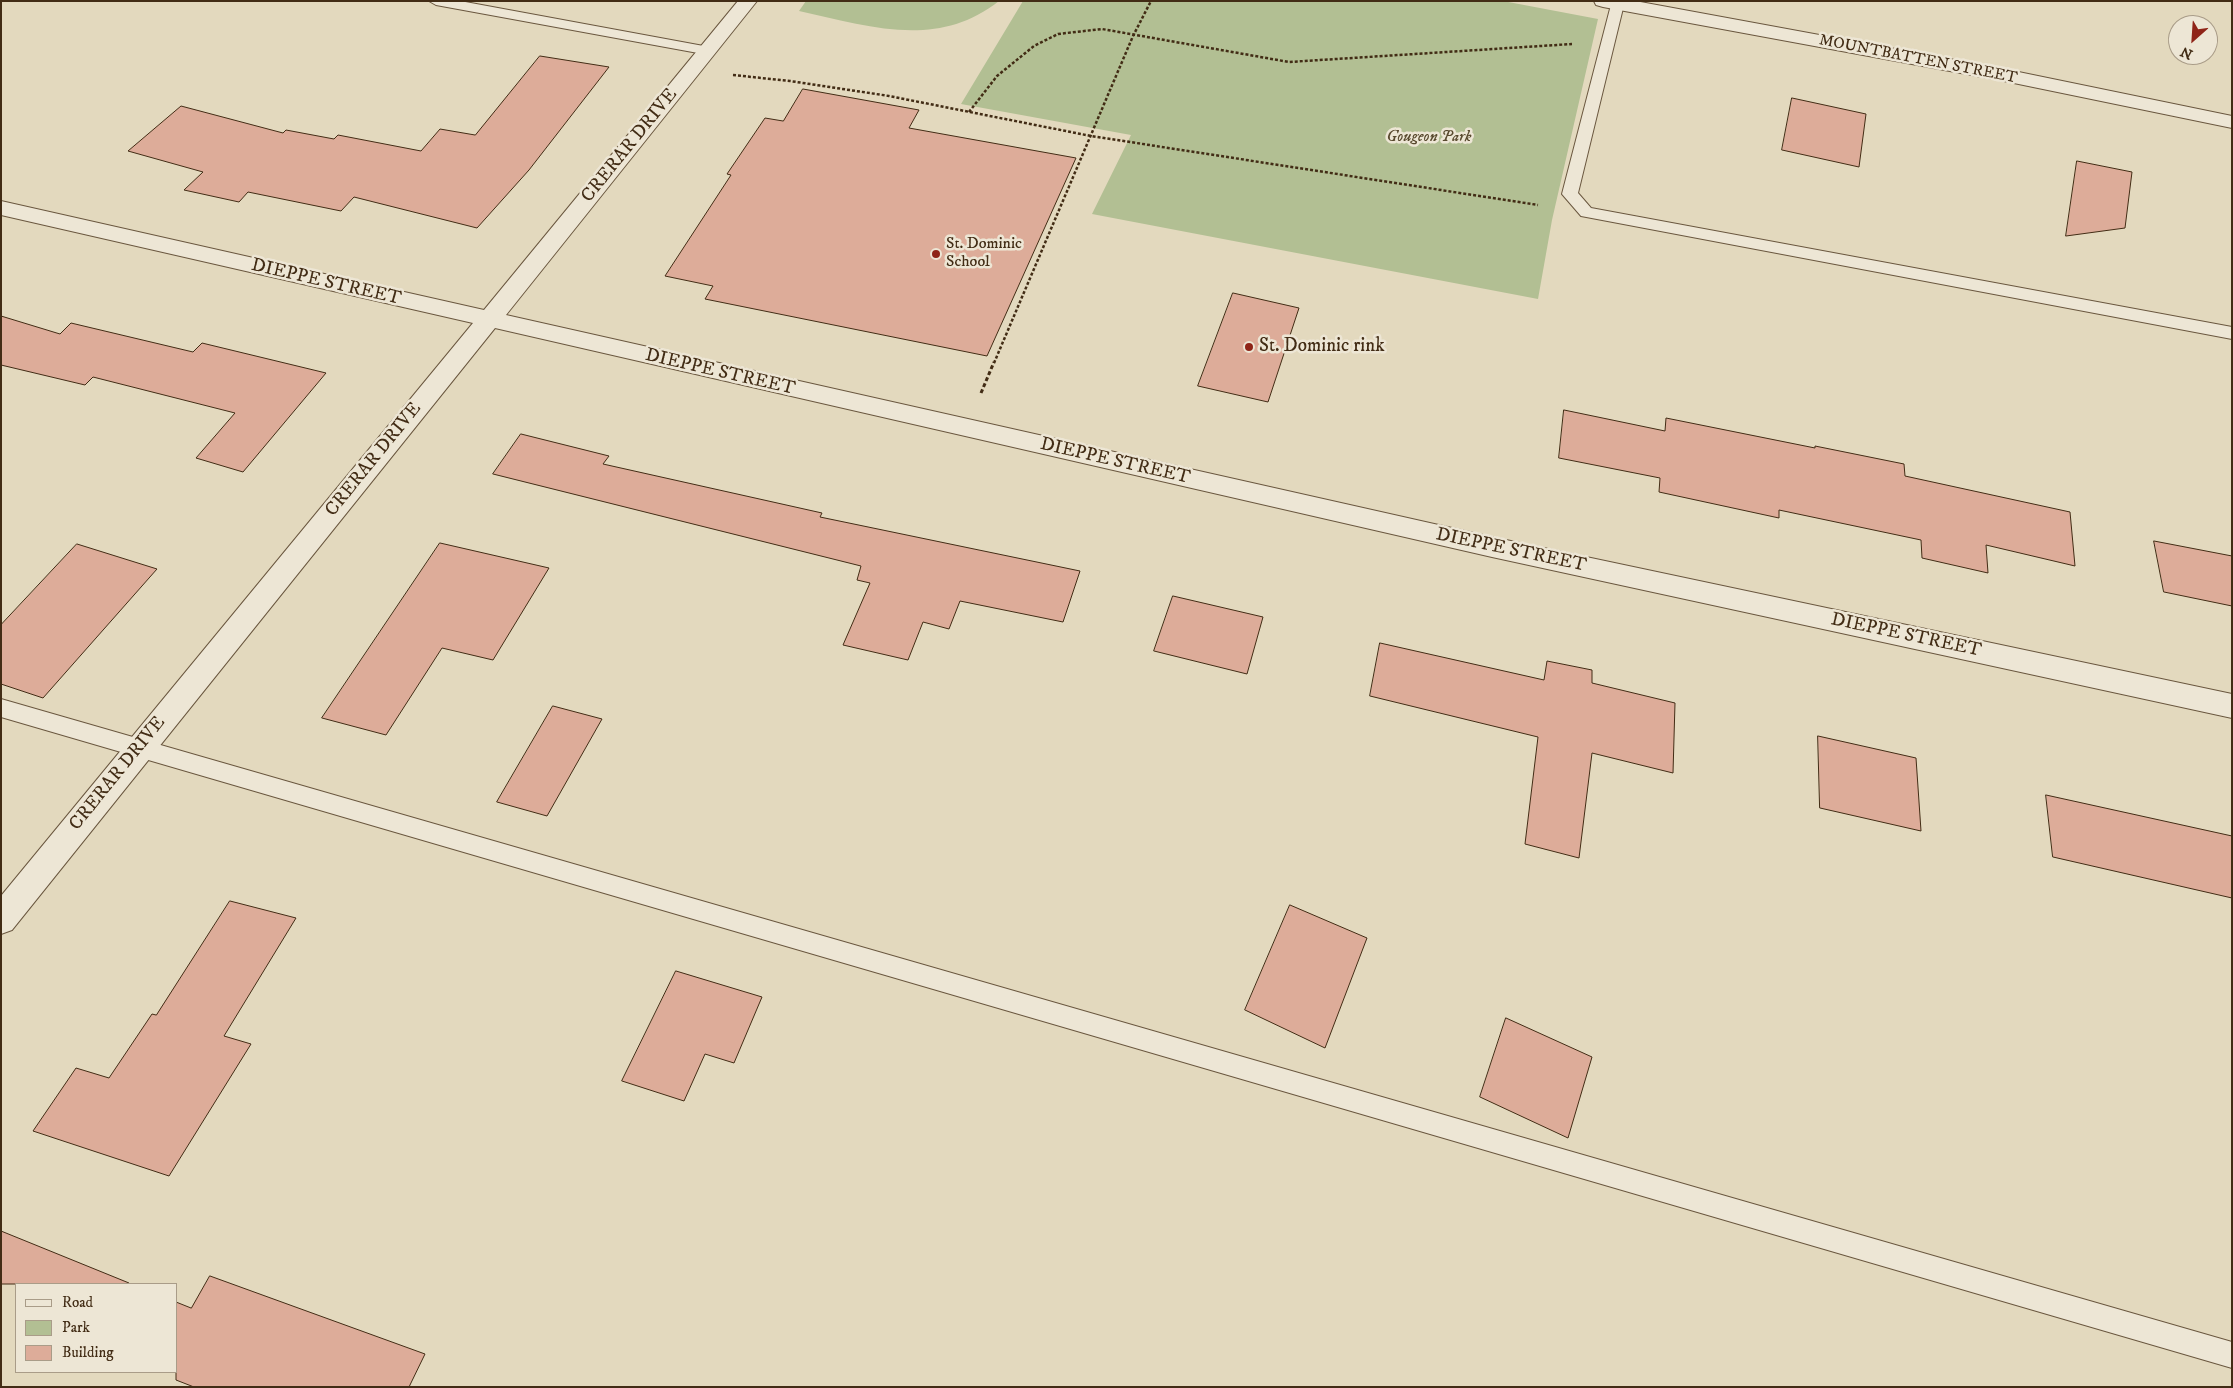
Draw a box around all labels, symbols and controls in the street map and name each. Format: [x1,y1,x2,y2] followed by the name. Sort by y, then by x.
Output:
[2168,15,2218,65] north arrow
[1817,31,2019,89] street label: MOUNTBATTEN STREET
[2178,42,2196,63] text: N
[577,84,683,208] street label: CRERAR DRIVE
[1387,128,1471,148] park label: Gougeon Park
[946,235,1022,273] place label: St. Dominic School
[930,248,942,260] marker: St. Dominic School
[249,255,403,311] street label: DIEPPE STREET
[1259,336,1385,358] place label: St. Dominic rink
[1243,341,1255,353] marker: St. Dominic rink
[643,345,797,401] street label: DIEPPE STREET
[321,398,427,522] street label: CRERAR DRIVE
[1038,434,1192,490] street label: DIEPPE STREET
[1434,524,1588,578] street label: DIEPPE STREET
[1829,609,1983,663] street label: DIEPPE STREET
[65,712,171,836] street label: CRERAR DRIVE
[15,1283,178,1373] legend
[62,1293,93,1312] text: Road
[62,1318,90,1337] text: Park
[62,1343,114,1362] text: Building

